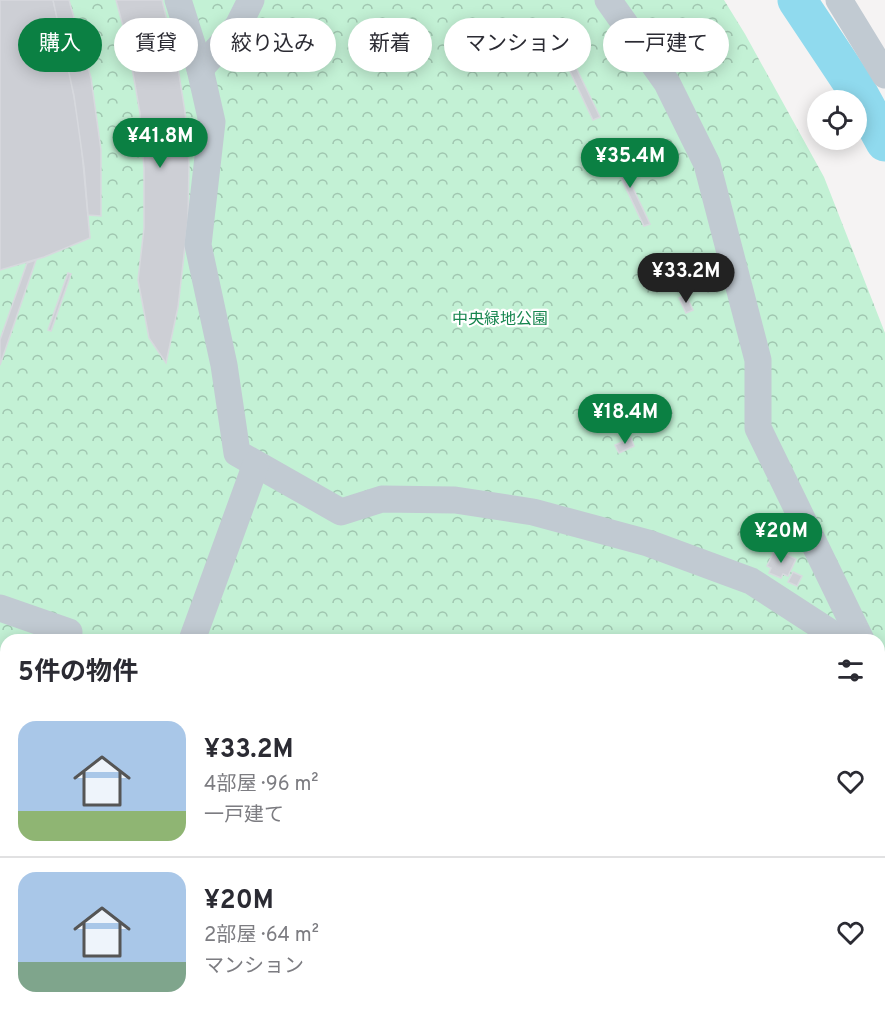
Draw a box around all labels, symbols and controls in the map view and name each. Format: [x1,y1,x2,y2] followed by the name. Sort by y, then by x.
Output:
[18,18,102,72] chip: 購入
[114,18,198,72] chip: 賃貸
[210,18,336,72] chip: 絞り込み
[348,18,432,72] chip: 新着
[444,18,591,72] chip: マンション
[603,18,729,72] chip: 一戸建て
[807,90,867,150] map controls
[807,90,867,150] button: locate
[111,118,209,169] pin: ¥41.8M
[127,124,193,150] text: ¥41.8M
[581,138,679,189] pin: ¥35.4M
[595,144,665,170] text: ¥35.4M
[637,253,735,304] pin: ¥33.2M
[652,259,720,285] text: ¥33.2M
[452,310,548,330] park label: 中央緑地公園
[576,394,674,445] pin: ¥18.4M
[592,400,658,426] text: ¥18.4M
[745,513,817,564] pin: ¥20M
[754,519,808,545] text: ¥20M
[834,654,867,687] icon: filters
[18,657,138,690] text: 5件の物件
[204,734,294,767] text: ¥33.2M
[66,745,138,817] icon: home
[834,765,867,798] icon: heart
[204,772,319,798] text: 4部屋 · 96 m²
[204,803,284,829] text: 一戸建て
[204,885,274,918] text: ¥20M
[66,896,138,968] icon: home
[834,916,867,949] icon: heart
[204,923,319,949] text: 2部屋 · 64 m²
[204,954,304,980] text: マンション

